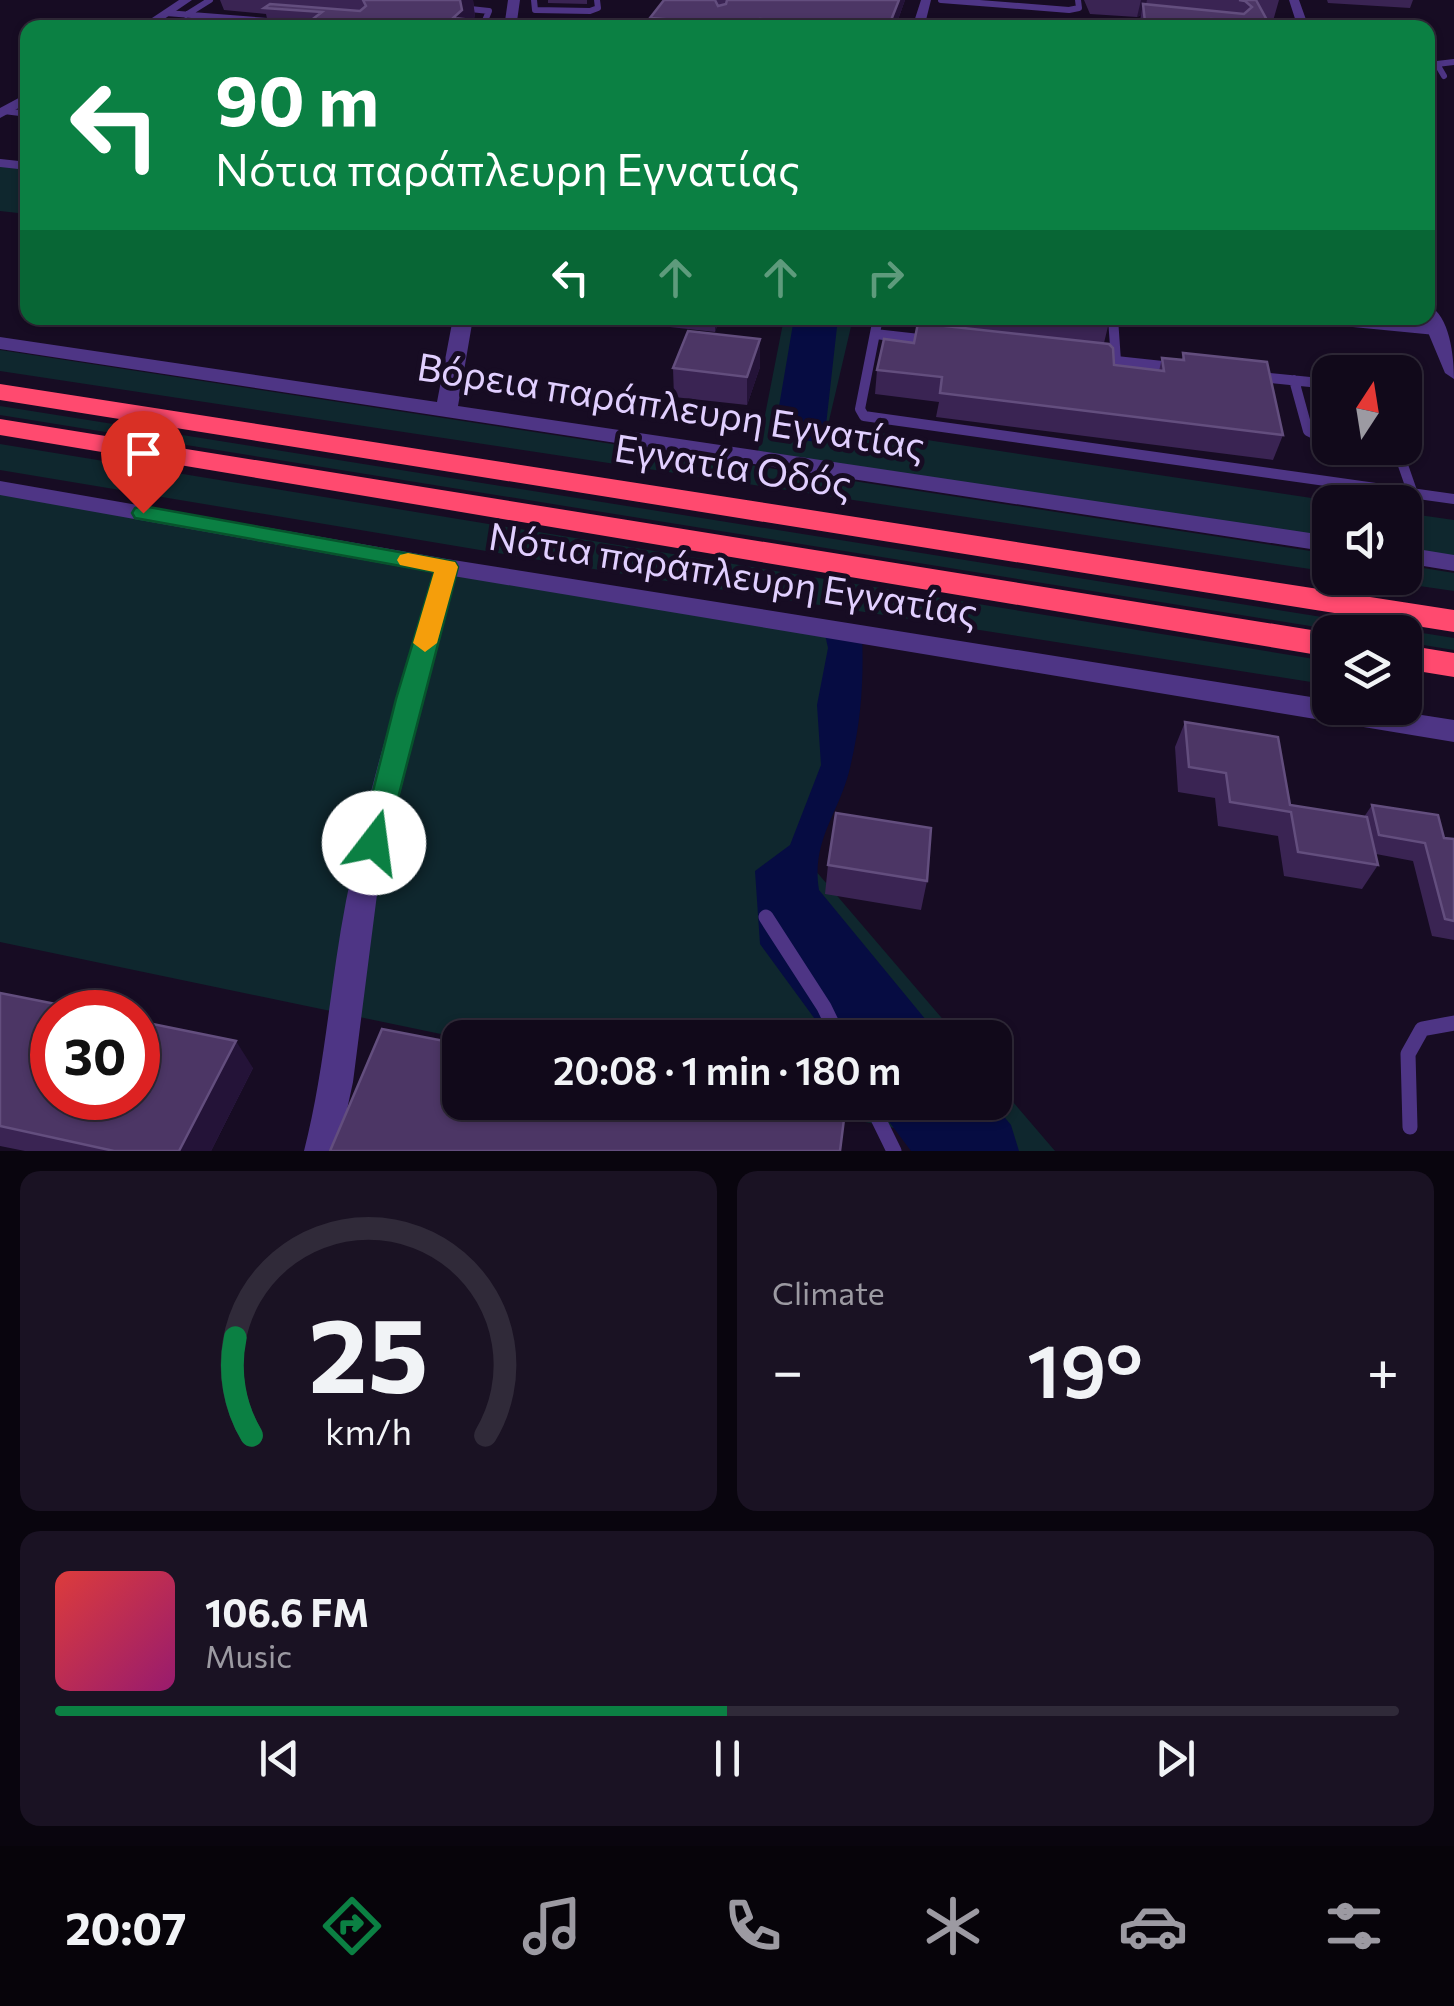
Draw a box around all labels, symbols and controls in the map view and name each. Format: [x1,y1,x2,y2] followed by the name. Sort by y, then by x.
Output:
[215,55,379,140] text: 90 m
[50,60,180,190] icon: left
[215,140,800,195] text: Νότια παράπλευρη Εγνατίας
[543,250,598,305] icon: left
[648,250,703,305] icon: ahead
[753,250,808,305] icon: ahead
[858,250,913,305] icon: right
[414,341,928,468] street label: Βόρεια παράπλευρη Εγνατίας
[1312,355,1422,465] north arrow
[1312,355,1422,725] map controls
[101,411,186,514] pin
[612,423,855,506] street label: Εγνατία Οδός
[116,426,171,481] icon: arrive
[1312,485,1422,595] button: sound
[486,511,981,634] street label: Νότια παράπλευρη Εγνατίας
[1312,615,1422,725] button: layers
[322,791,426,895] position arrow
[30,990,160,1120] speed limit sign: 30
[553,1046,901,1093] text: 20:08 · 1 min · 180 m
[772,1272,885,1312] text: Climate
[309,1287,428,1414] text: 25
[1027,1322,1143,1413] text: 19°
[772,1335,803,1402] text: −
[1367,1335,1399,1402] text: +
[325,1409,412,1452] text: km/h
[205,1588,369,1635] text: 106.6 FM
[205,1635,292,1675] text: Music
[252,1731,307,1786] icon: previous
[700,1731,755,1786] icon: pause
[1148,1731,1203,1786] icon: next
[317,1891,387,1961] icon: directions
[517,1891,587,1961] icon: music
[718,1891,788,1961] icon: phone
[918,1891,988,1961] icon: climate
[1118,1891,1188,1961] icon: car
[1319,1891,1389,1961] icon: filters
[65,1899,187,1954] text: 20:07

